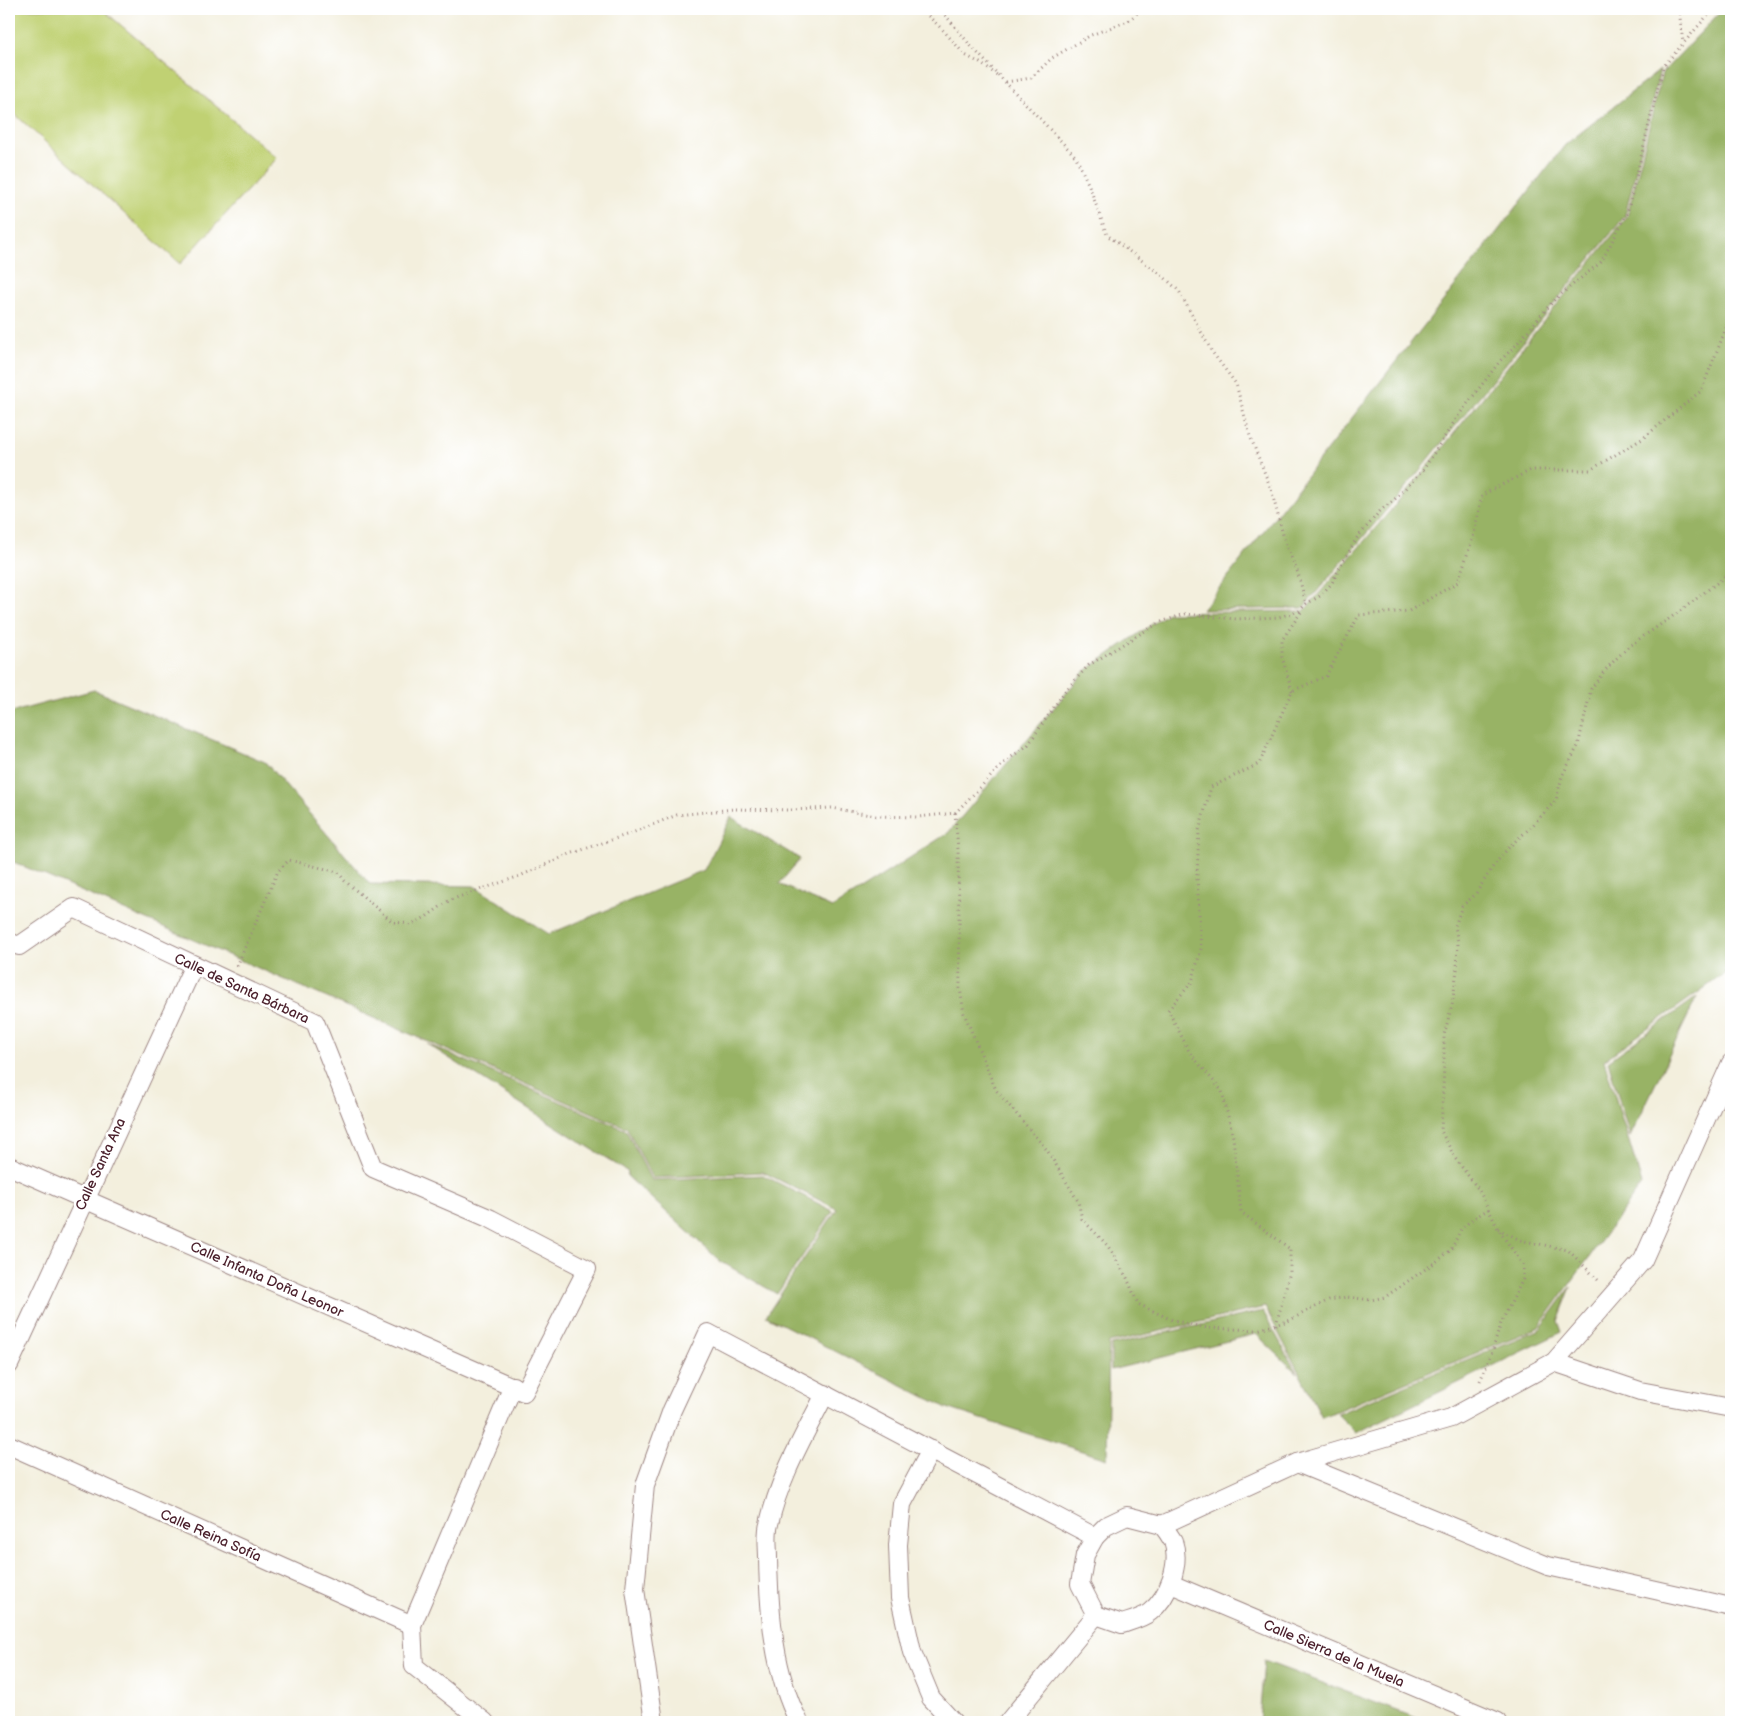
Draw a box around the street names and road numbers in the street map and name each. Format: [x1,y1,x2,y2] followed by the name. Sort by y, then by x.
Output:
[172,950,312,1027] street label: Calle de Santa Bárbara
[72,1115,129,1213] street label: Calle Santa Ana
[188,1238,347,1321] street label: Calle Infanta Doña Leonor
[158,1506,264,1565] street label: Calle Reina Sofía
[1261,1616,1407,1691] street label: Calle Sierra de la Muela

